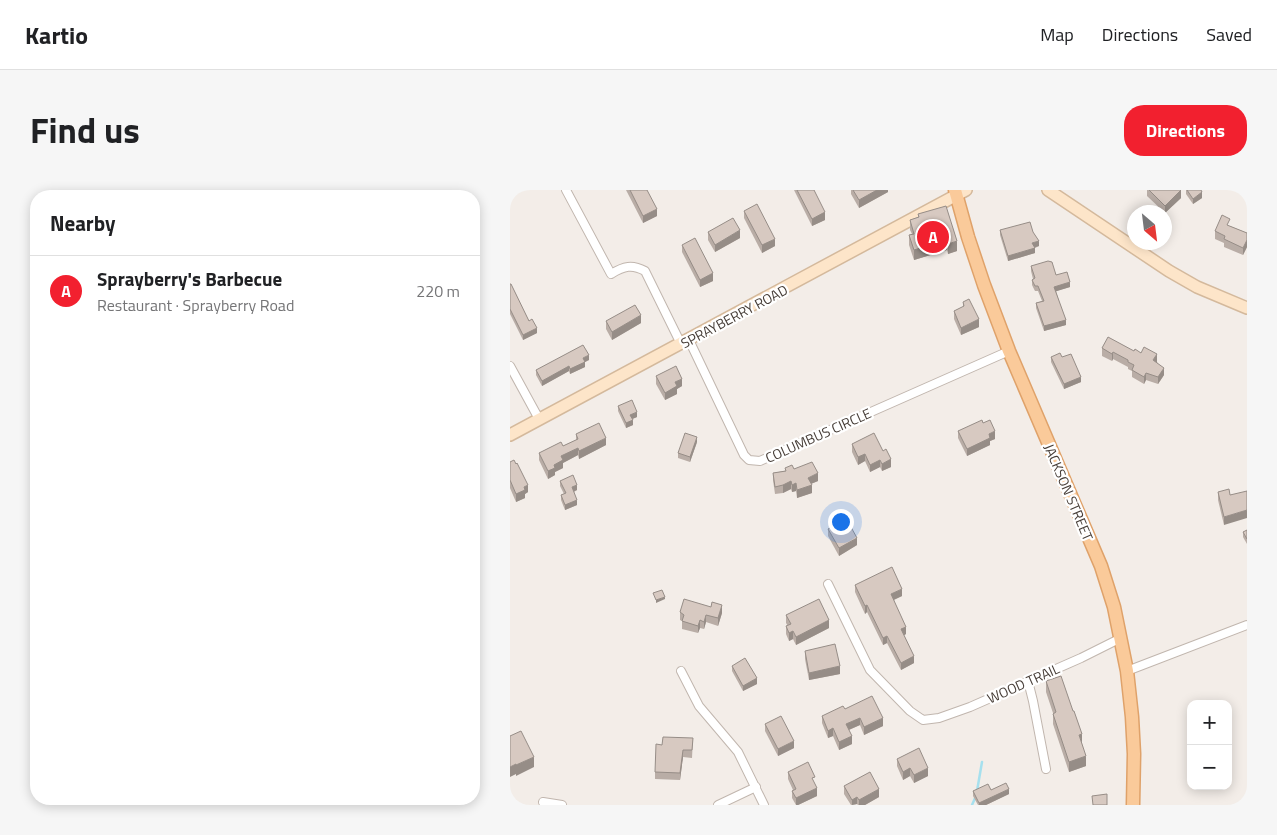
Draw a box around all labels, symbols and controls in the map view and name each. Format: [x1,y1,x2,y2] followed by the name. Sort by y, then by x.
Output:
[25,17,88,53] text: Kartio
[1040,21,1074,48] text: Map
[1102,21,1178,48] text: Directions
[1206,21,1252,48] text: Saved
[30,103,140,157] text: Find us
[1124,105,1247,156] button: Directions
[1127,205,1172,250] north arrow
[50,207,115,239] text: Nearby
[917,218,949,256] pin: A
[97,264,282,293] text: Sprayberry's Barbecue
[61,279,71,303] text: A
[416,279,460,303] text: 220 m
[677,279,791,353] street label: SPRAYBERRY ROAD
[97,293,294,317] text: Restaurant · Sprayberry Road
[762,402,875,468] street label: COLUMBUS CIRCLE
[1039,440,1099,544] street label: JACKSON STREET
[828,509,854,535] your location
[983,658,1063,708] street label: WOOD TRAIL
[1187,700,1232,790] map controls
[1187,700,1232,745] button: +
[1187,745,1232,790] button: −

